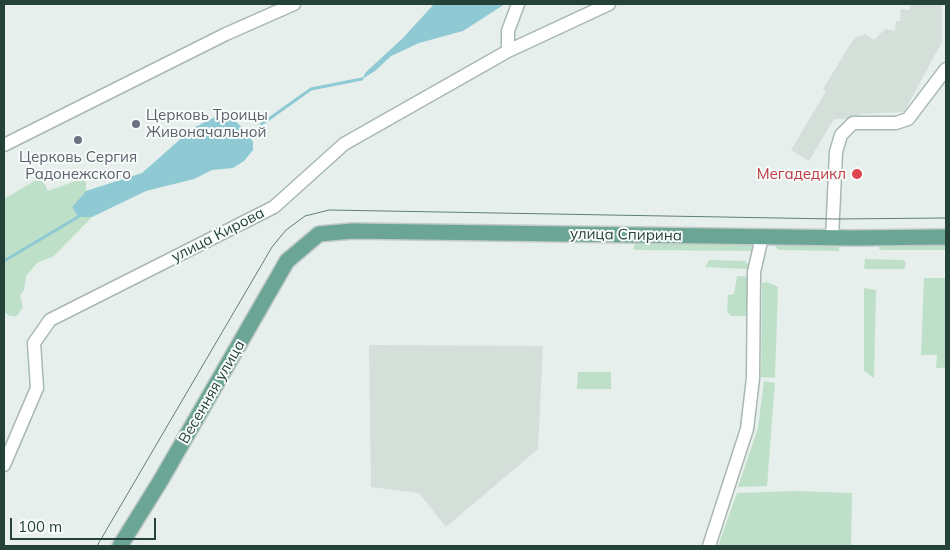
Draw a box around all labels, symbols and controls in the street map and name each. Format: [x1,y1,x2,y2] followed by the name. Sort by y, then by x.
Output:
[146,106,268,141] place label: Церковь Троицы Живоначальной
[130,118,142,130] marker: Церковь Троицы Живоначальной
[72,134,84,146] marker: Церковь Сергия Радонежского
[19,148,137,183] place label: Церковь Сергия Радонежского
[757,165,846,183] place label: Мегадедикл
[850,167,864,181] marker: Мегадедикл
[169,204,267,266] street label: улица Кирова
[570,225,682,245] street label: улица Спирина
[175,337,249,447] street label: Весенняя улица
[12,508,159,540] scale bar
[18,517,62,536] text: 100 m

